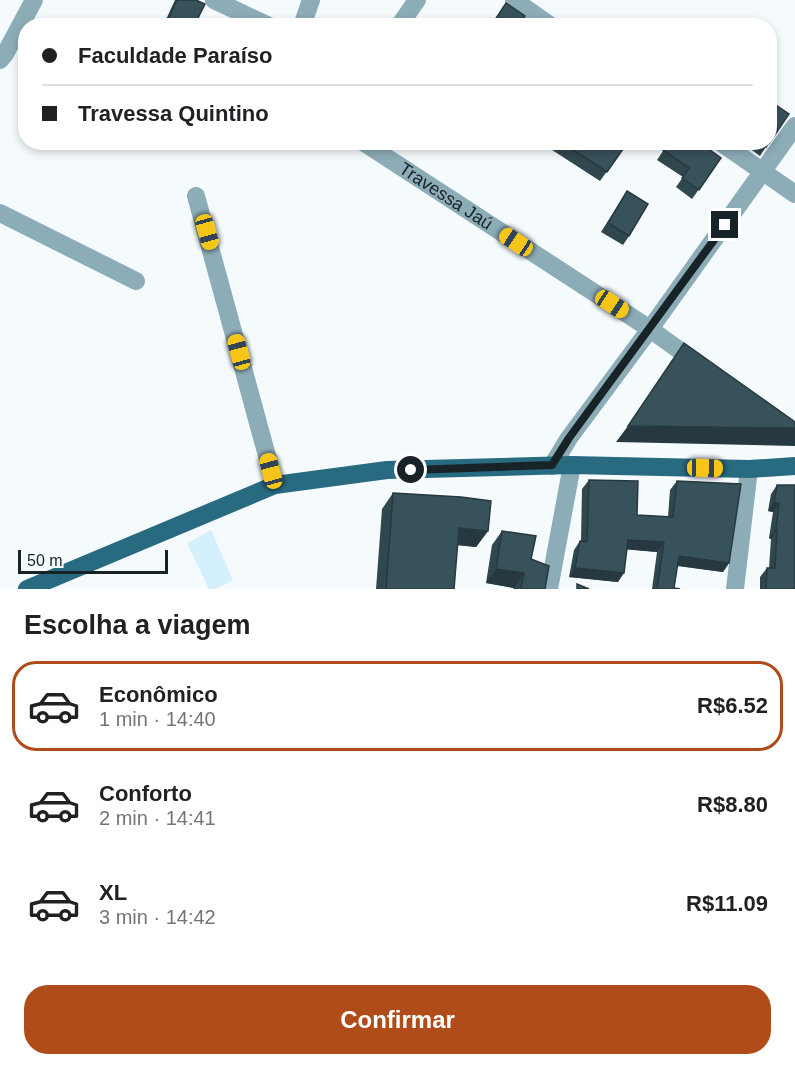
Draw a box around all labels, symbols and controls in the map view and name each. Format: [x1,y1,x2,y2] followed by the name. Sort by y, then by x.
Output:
[78,43,272,68] text: Faculdade Paraíso
[78,101,269,126] text: Travessa Quintino
[395,158,496,234] street label: Travessa Jaú
[711,211,738,238] route end
[193,212,221,252] car
[496,225,536,259] car
[592,287,632,321] car
[226,332,252,372] car
[258,451,284,491] car
[397,456,424,483] route start
[687,459,723,477] car
[18,547,168,574] scale bar
[27,552,63,569] text: 50 m
[24,610,251,640] text: Escolha a viagem
[27,679,81,733] icon: car
[99,682,218,707] text: Econômico
[697,693,768,718] text: R$6.52
[99,708,216,730] text: 1 min · 14:40
[27,778,81,832] icon: car
[99,781,192,806] text: Conforto
[697,792,768,817] text: R$8.80
[99,807,216,829] text: 2 min · 14:41
[27,877,81,931] icon: car
[99,880,127,905] text: XL
[686,891,768,916] text: R$11.09
[99,906,216,928] text: 3 min · 14:42
[24,985,771,1054] button: Confirmar

